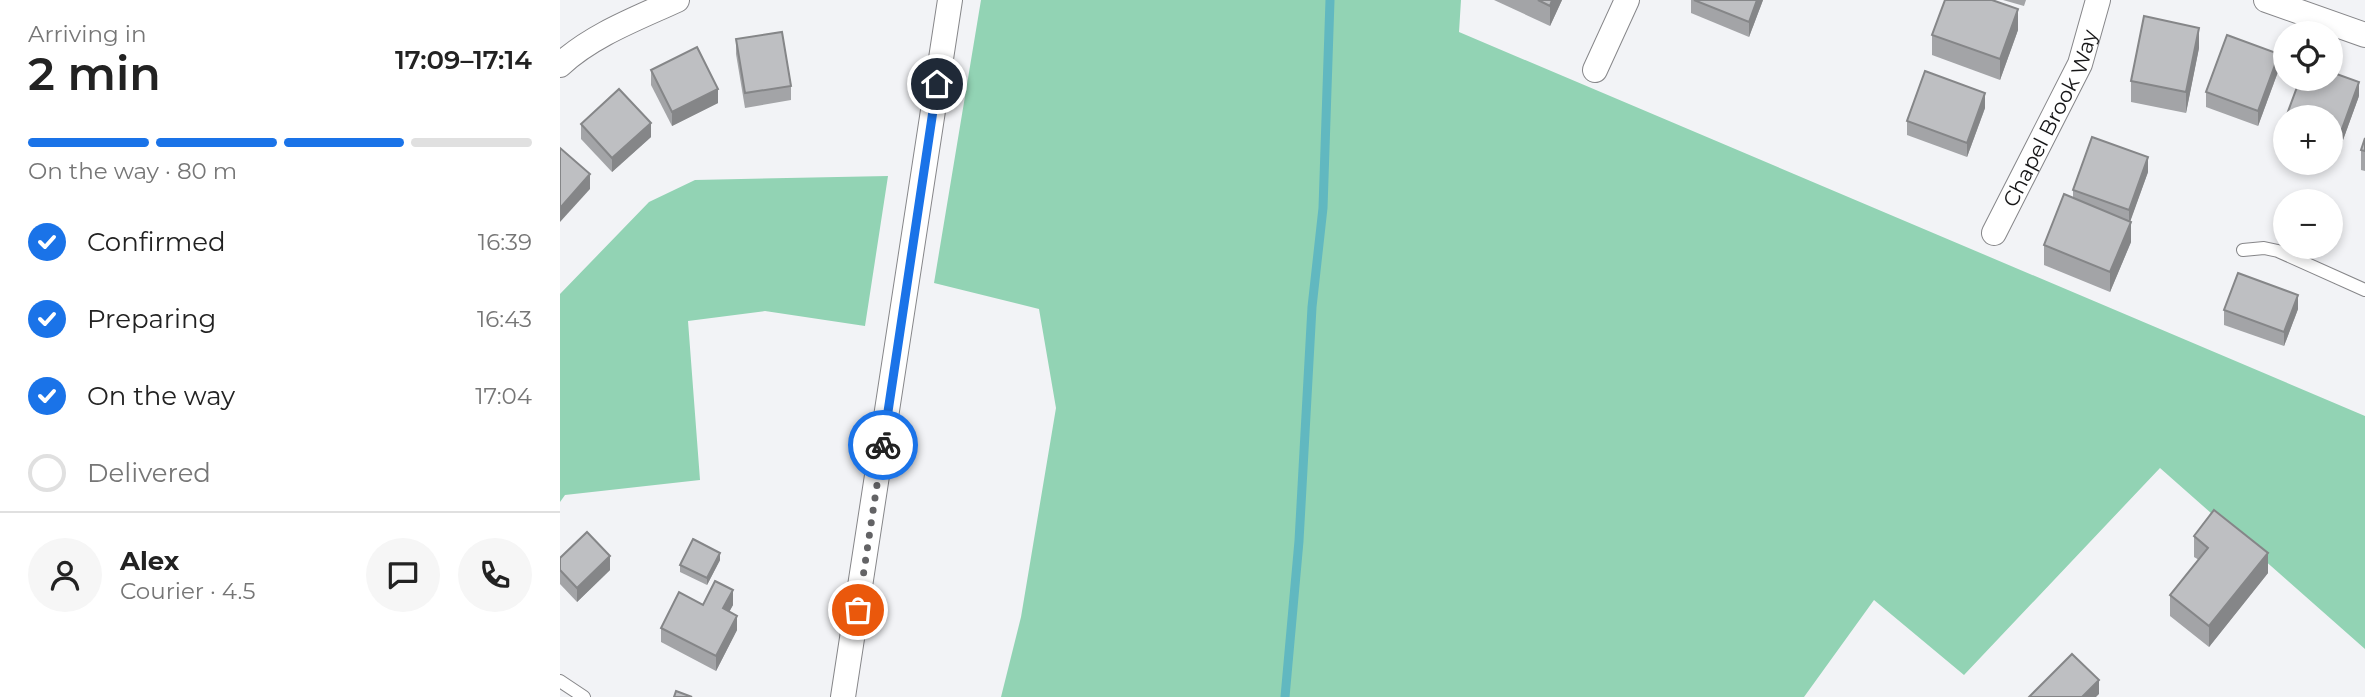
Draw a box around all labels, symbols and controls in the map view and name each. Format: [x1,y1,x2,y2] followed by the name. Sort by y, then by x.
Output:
[28,20,147,48] text: Arriving in
[2273,21,2343,259] map controls
[2273,21,2343,91] button: locate
[1997,26,2102,211] street label: Chapel Brook Way
[395,44,532,76] text: 17:09–17:14
[28,45,161,102] text: 2 min
[907,54,967,114] pin
[918,65,956,103] icon: home
[2273,105,2343,175] button: +
[28,157,237,185] text: On the way · 80 m
[2273,189,2343,259] button: −
[28,223,66,261] icon: check
[87,226,226,258] text: Confirmed
[478,228,532,256] text: 16:39
[28,300,66,338] icon: check
[87,303,216,335] text: Preparing
[477,305,532,333] text: 16:43
[28,377,66,415] icon: check
[87,380,235,412] text: On the way
[475,382,532,410] text: 17:04
[848,410,918,480] courier
[864,426,902,464] icon: bike
[87,457,211,489] text: Delivered
[28,538,102,612] button: person
[366,538,440,612] button: chat
[458,538,532,612] button: phone
[120,545,179,577] text: Alex
[120,577,255,605] text: Courier · 4.5
[828,580,888,640] pin
[839,591,877,629] icon: bag

